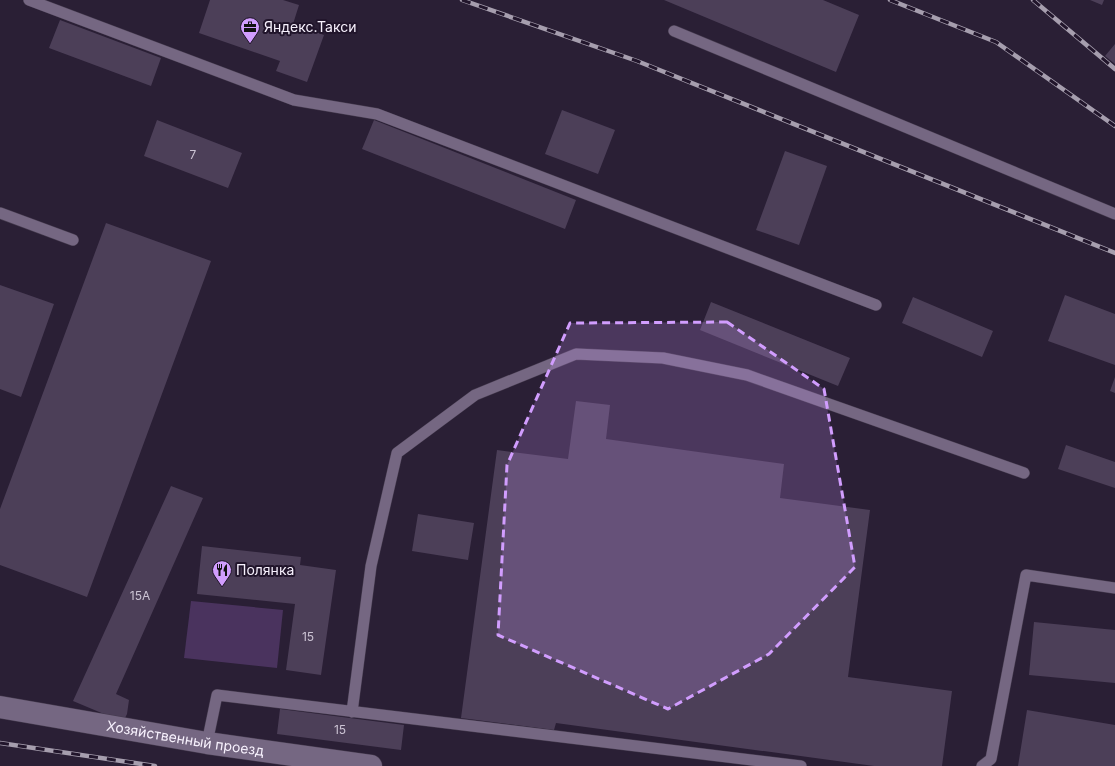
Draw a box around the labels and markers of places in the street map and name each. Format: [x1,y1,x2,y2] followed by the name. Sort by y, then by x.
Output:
[239,16,261,44] office icon: Яндекс.Такси
[264,18,357,35] place label: Яндекс.Такси
[211,559,233,587] restaurant icon: Полянка
[236,561,294,578] place label: Полянка

